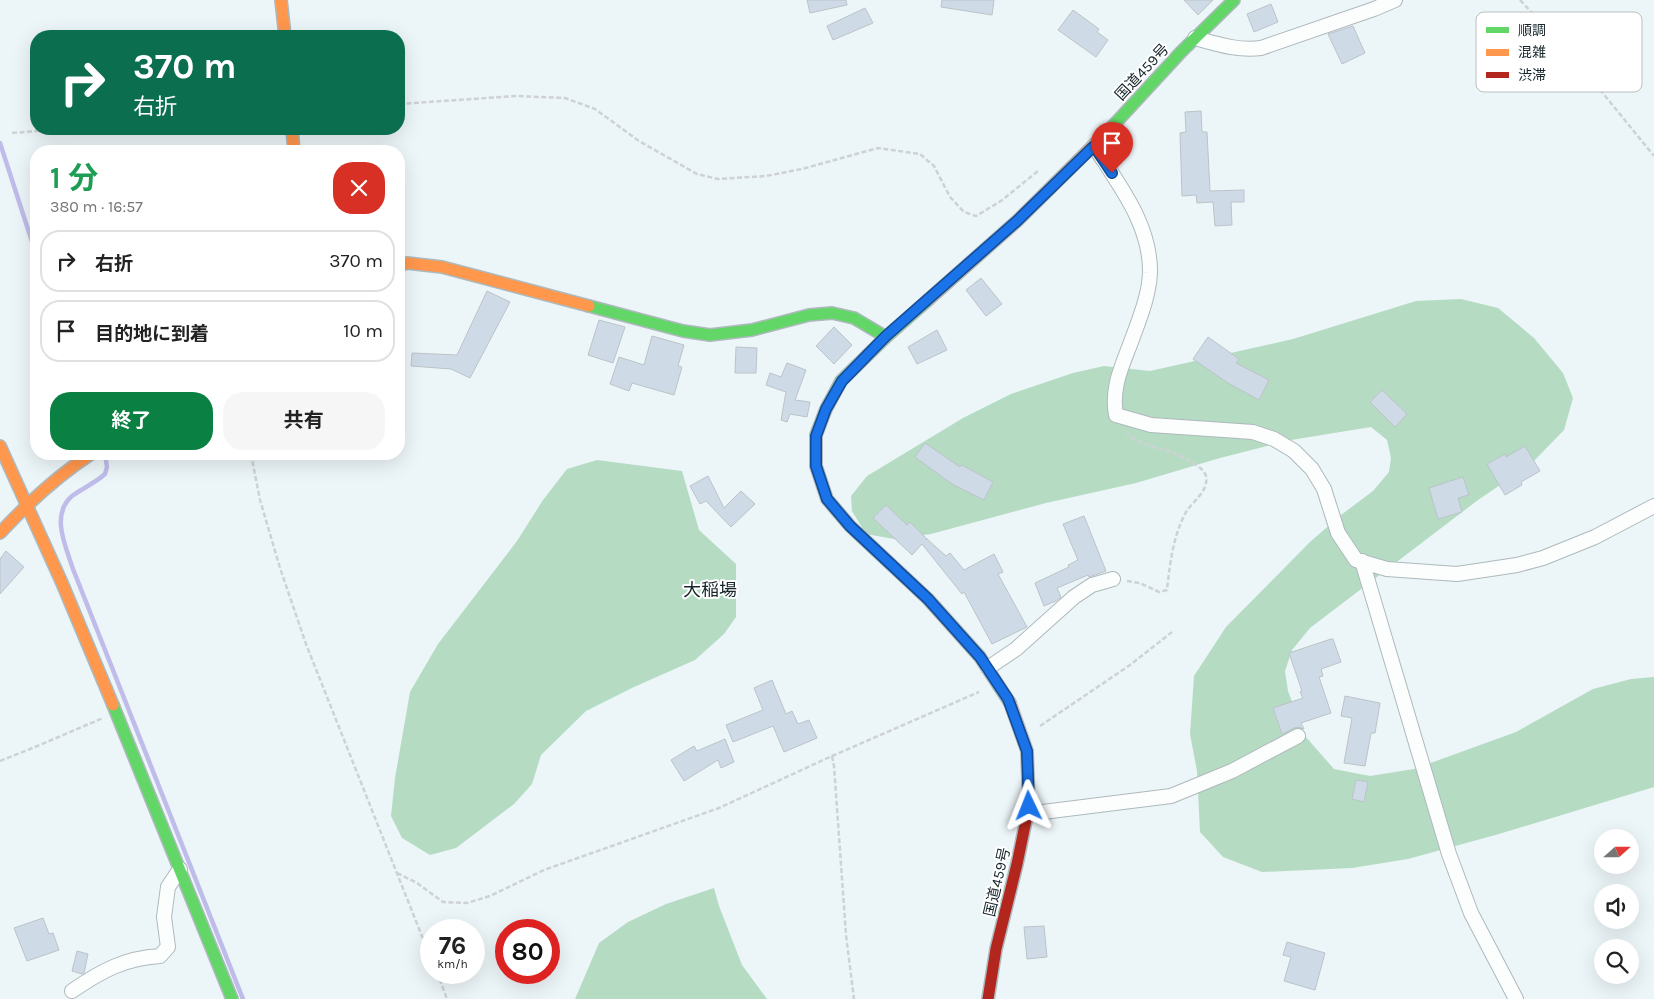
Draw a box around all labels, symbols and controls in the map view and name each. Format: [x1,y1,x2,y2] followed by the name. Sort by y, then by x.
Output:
[1476,12,1642,92] legend
[1518,22,1546,39] text: 順調
[1111,40,1173,104] street label: 国道459号
[1518,44,1546,61] text: 混雑
[133,46,236,87] text: 370 m
[50,50,115,115] icon: right
[1518,67,1546,84] text: 渋滞
[133,94,177,120] text: 右折
[1091,122,1133,173] pin
[1098,129,1126,157] icon: arrive
[50,160,98,196] text: 1 分
[333,162,385,214] button: close
[50,197,143,216] text: 380 m · 16:57
[52,247,80,275] icon: right
[329,250,383,272] text: 370 m
[95,253,133,275] text: 右折
[52,317,80,345] icon: arrive
[343,320,383,342] text: 10 m
[95,323,209,345] text: 目的地に到着
[50,392,213,450] button: 終了
[223,392,385,450] button: 共有
[683,579,737,601] district label: 大稲場
[1002,779,1054,831] position arrow
[1594,829,1639,874] north arrow
[1594,829,1639,984] map controls
[980,846,1014,918] street label: 国道459号
[1594,884,1639,929] button: sound
[495,919,560,984] speed limit sign: 80
[439,931,466,960] text: 76
[1594,939,1639,984] button: search
[437,957,468,971] text: km/h

